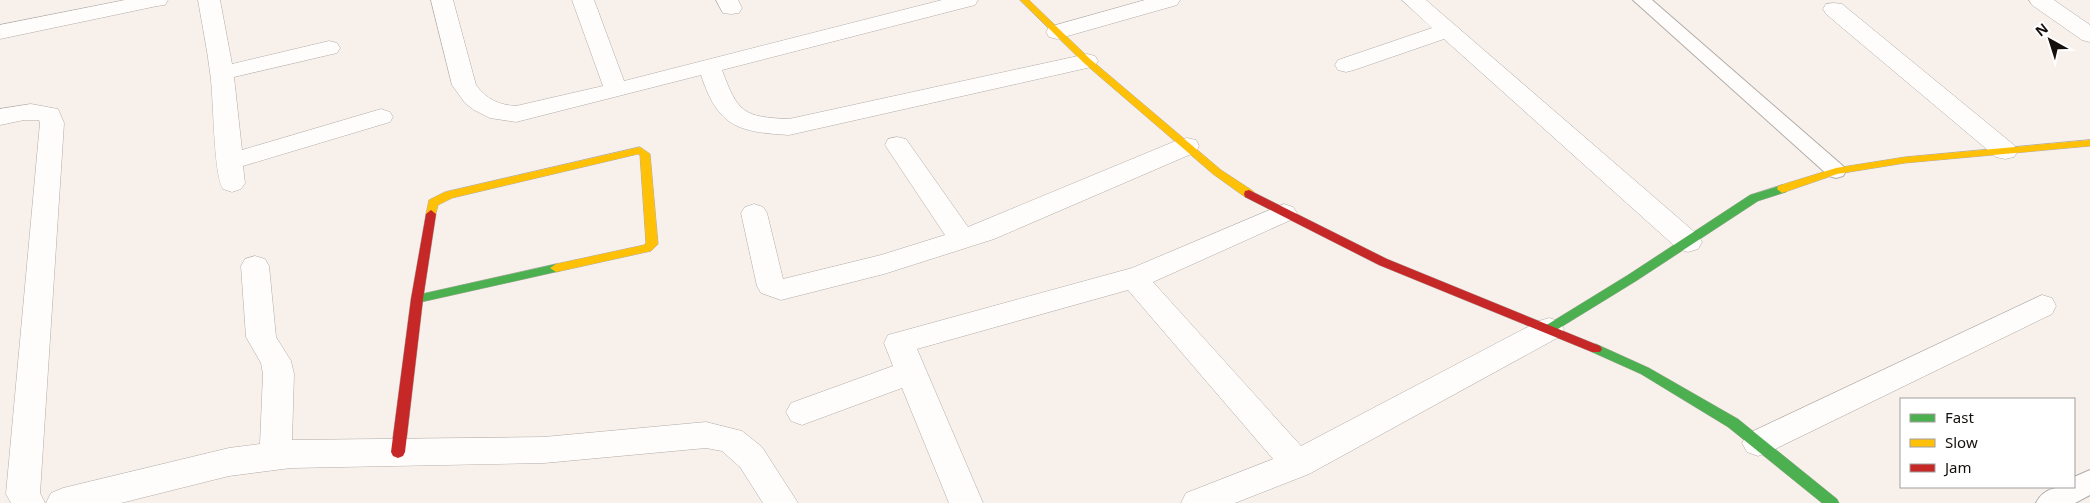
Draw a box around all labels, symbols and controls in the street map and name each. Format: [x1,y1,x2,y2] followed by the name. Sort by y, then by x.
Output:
[2025,15,2075,65] north arrow
[2031,19,2052,40] text: N
[1900,398,2075,488] legend
[1945,407,1974,427] text: Fast
[1945,432,1978,452] text: Slow
[1943,457,1972,477] text: Jam

